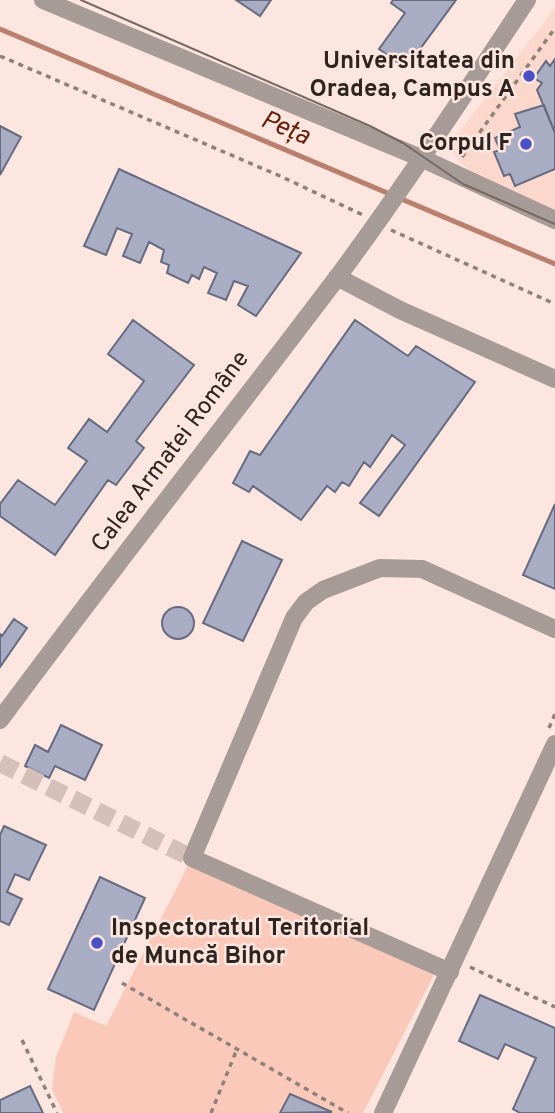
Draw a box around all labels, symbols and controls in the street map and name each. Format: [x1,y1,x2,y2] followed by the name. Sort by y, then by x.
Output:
[310,47,515,105] place label: Universitatea din Oradea, Campus A
[521,68,537,84] marker: Universitatea din Oradea, Campus A
[255,104,315,154] water label: Peța
[419,129,512,159] place label: Corpul F
[518,136,534,152] marker: Corpul F
[85,345,257,559] street label: Calea Armatei Române
[111,914,369,972] place label: Inspectoratul Teritorial de Muncă Bihor
[89,935,105,951] marker: Inspectoratul Teritorial de Muncă Bihor

